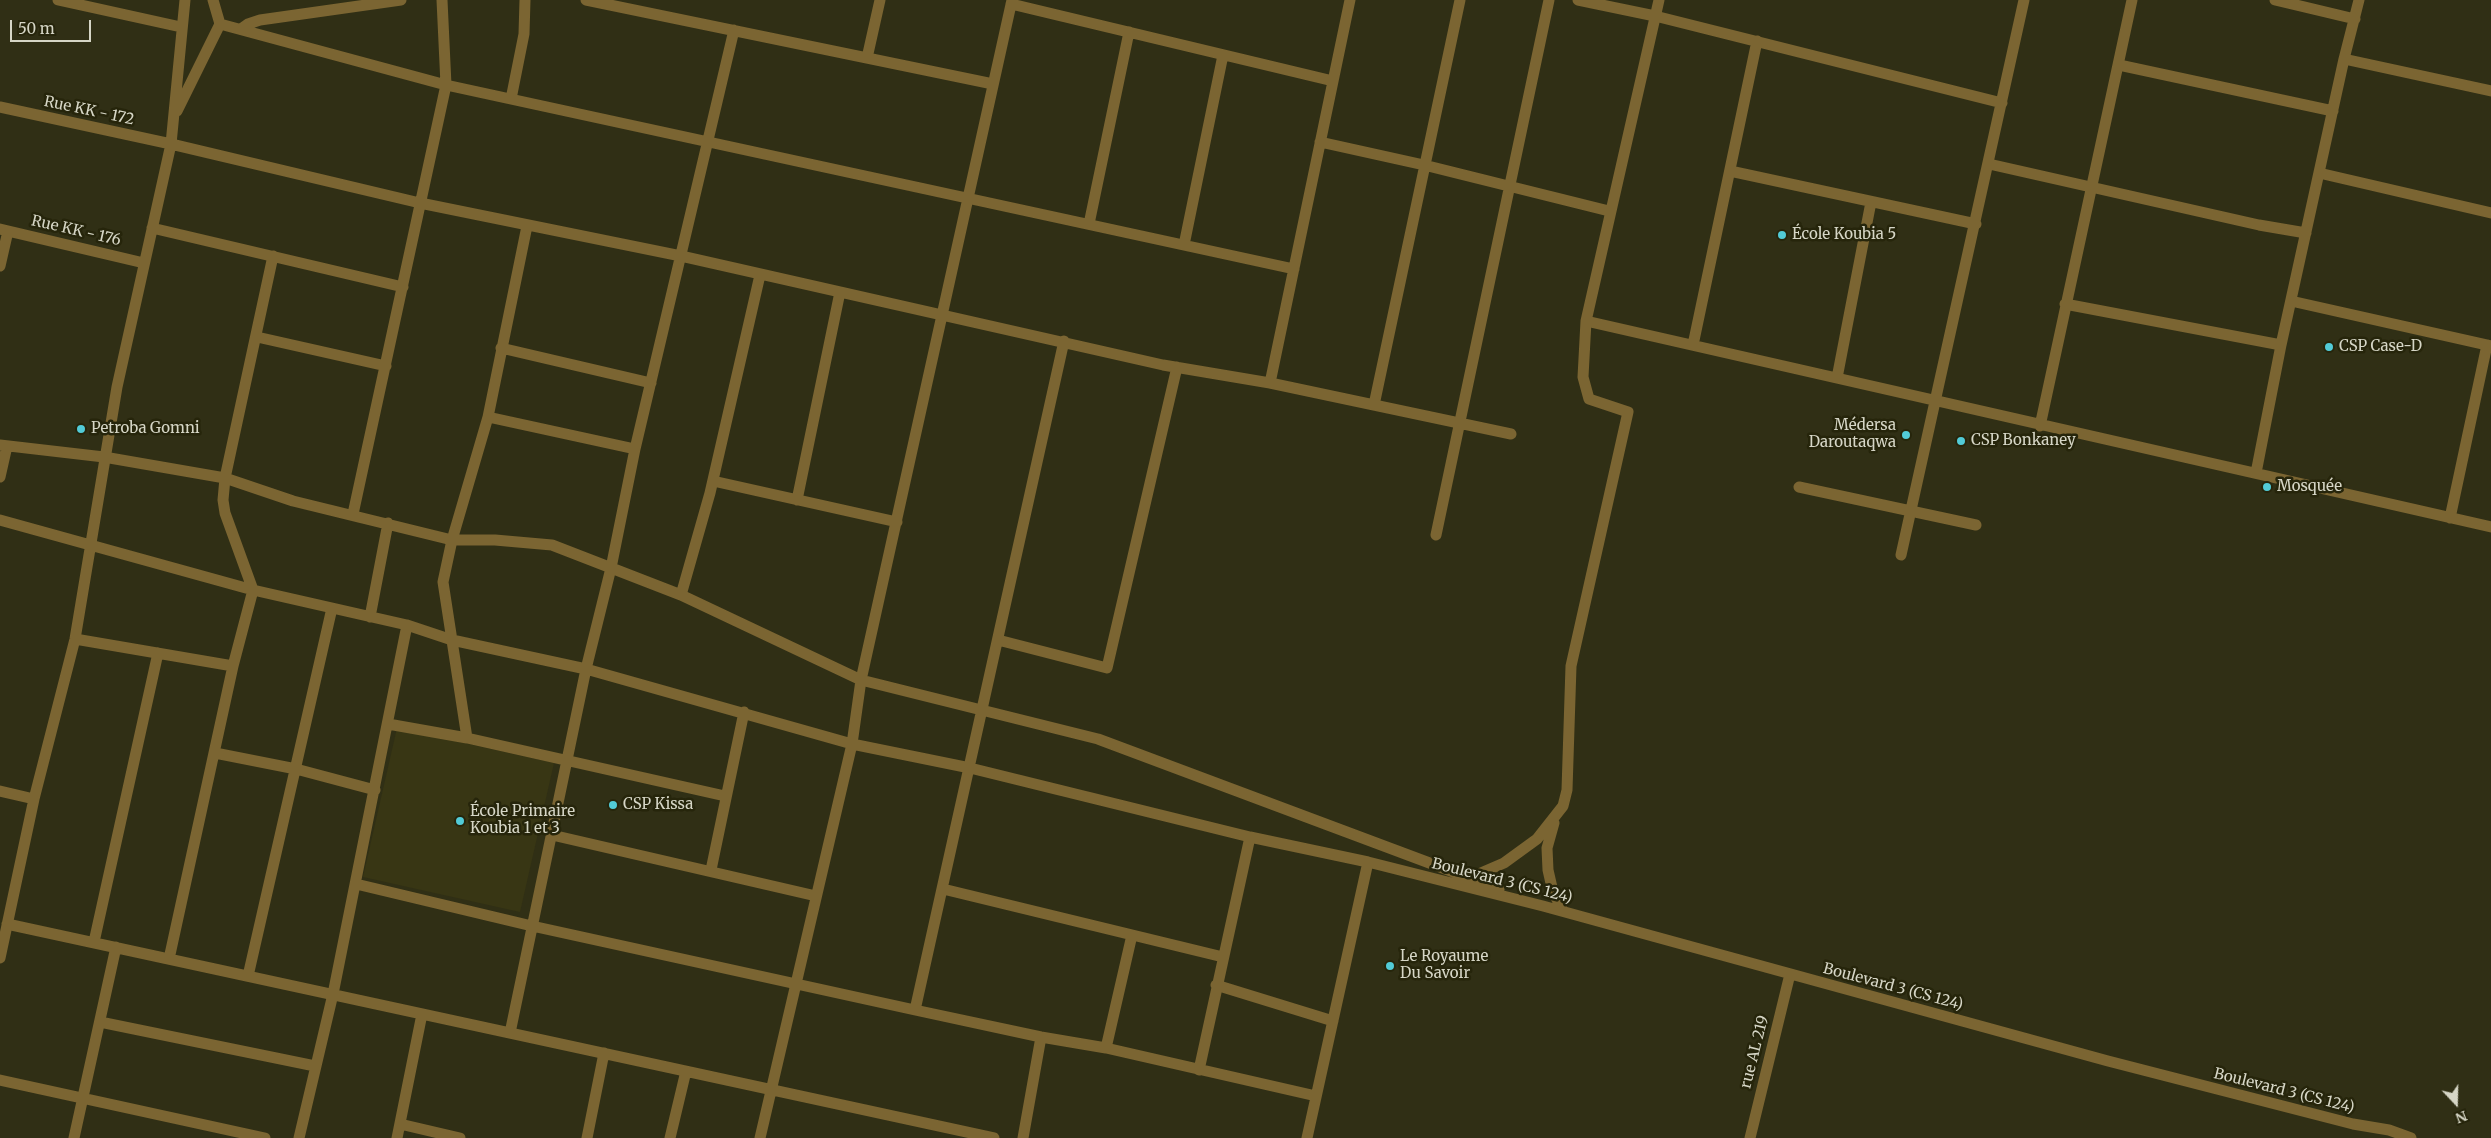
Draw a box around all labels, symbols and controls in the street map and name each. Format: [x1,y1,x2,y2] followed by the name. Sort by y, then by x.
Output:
[12,10,94,42] scale bar
[18,19,55,38] text: 50 m
[42,93,136,129] street label: Rue KK - 172
[30,212,122,250] street label: Rue KK - 176
[1792,226,1896,244] place label: École Koubia 5
[1776,229,1788,241] marker: École Koubia 5
[2339,338,2422,356] place label: CSP Case-D
[2323,341,2335,353] marker: CSP Case-D
[1809,417,1896,452] place label: Médersa Daroutaqwa
[91,420,200,438] place label: Petroba Gomni
[75,423,87,435] marker: Petroba Gomni
[1900,429,1912,441] marker: Médersa Daroutaqwa
[1971,432,2076,450] place label: CSP Bonkaney
[1955,435,1967,447] marker: CSP Bonkaney
[2277,478,2342,496] place label: Mosquée
[2261,481,2273,493] marker: Mosquée
[623,796,693,814] place label: CSP Kissa
[607,799,619,811] marker: CSP Kissa
[470,803,575,838] place label: École Primaire Koubia 1 et 3
[454,815,466,827] marker: École Primaire Koubia 1 et 3
[1430,855,1574,907] street label: Boulevard 3 (CS 124)
[1400,948,1488,983] place label: Le Royaume Du Savoir
[1384,960,1396,972] marker: Le Royaume Du Savoir
[1821,960,1965,1014] street label: Boulevard 3 (CS 124)
[1737,1014,1773,1090] street label: rue AL 219
[2212,1065,2356,1117] street label: Boulevard 3 (CS 124)
[2431,1078,2481,1128] north arrow
[2453,1107,2470,1127] text: N

